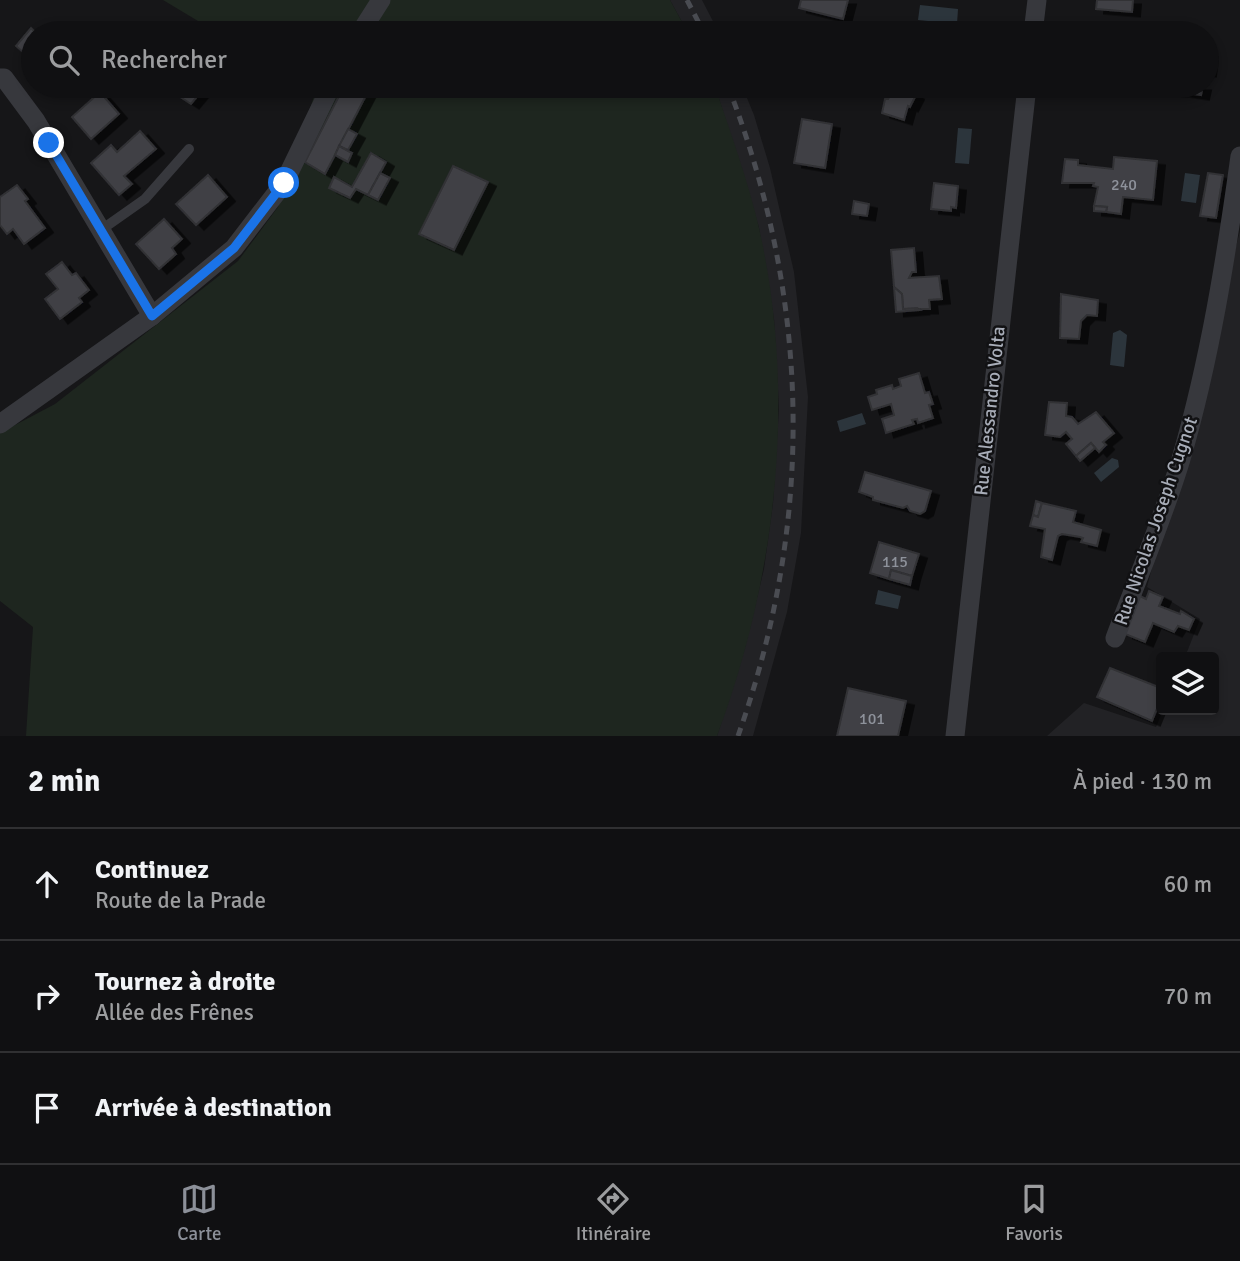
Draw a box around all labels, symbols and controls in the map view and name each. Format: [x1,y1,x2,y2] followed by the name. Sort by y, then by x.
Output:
[21,21,1219,98] search box
[45,41,83,79] icon: search
[101,44,227,76] text: Rechercher
[33,127,64,158] route end
[268,167,299,198] route start
[1111,175,1137,195] house number: 240
[969,325,1011,497] street label: Rue Alessandro Volta
[1109,413,1203,628] street label: Rue Nicolas Joseph Cugnot
[882,552,908,572] house number: 115
[1156,652,1219,715] map controls
[1156,652,1219,715] button: layers
[859,709,885,729] house number: 101
[28,763,100,800] text: 2 min
[1073,767,1212,796] text: À pied · 130 m
[95,854,209,886] text: Continuez
[28,865,66,903] icon: ahead
[1164,870,1212,899] text: 60 m
[95,886,266,915] text: Route de la Prade
[95,966,275,998] text: Tournez à droite
[28,977,66,1015] icon: right
[1164,982,1212,1011] text: 70 m
[95,998,254,1027] text: Allée des Frênes
[28,1089,66,1127] icon: arrive
[95,1092,332,1124] text: Arrivée à destination
[177,1180,221,1246] tab: Carte
[576,1180,651,1246] tab: Itinéraire
[1005,1180,1063,1246] tab: Favoris

